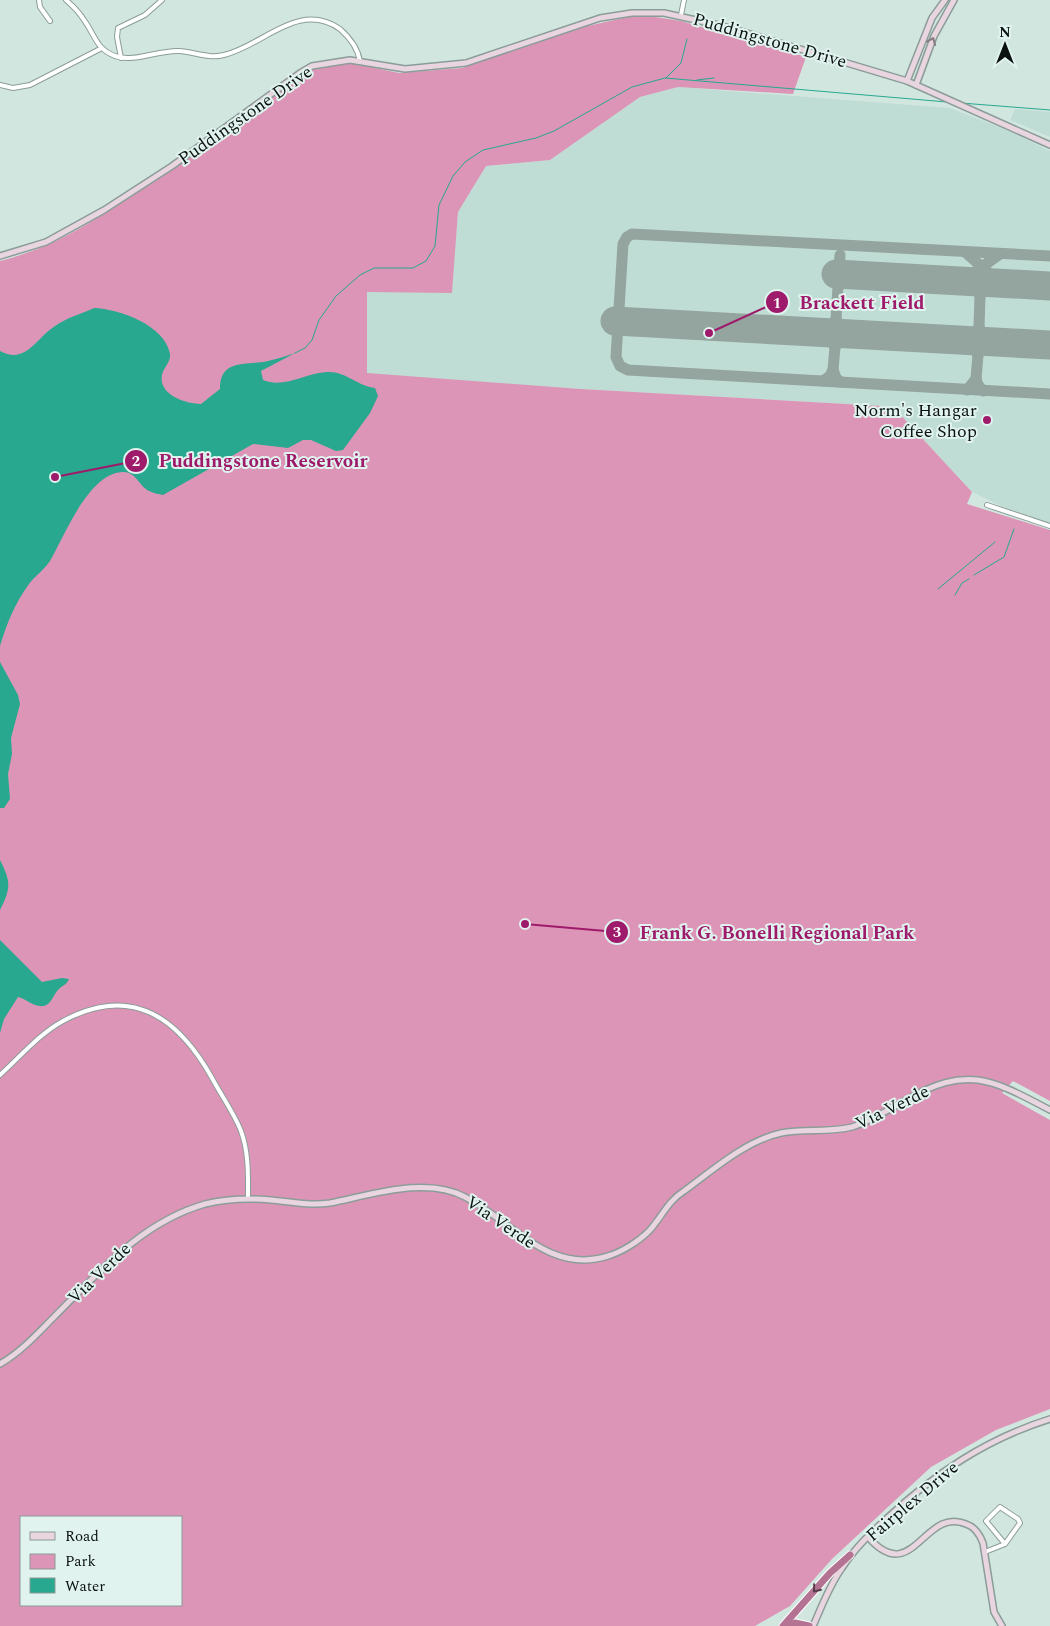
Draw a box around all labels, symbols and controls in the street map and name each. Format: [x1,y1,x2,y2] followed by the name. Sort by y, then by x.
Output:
[690,6,850,75] street label: Puddingstone Drive
[980,20,1030,70] north arrow
[999,22,1011,43] text: N
[925,37,936,46] one-way arrow
[172,59,318,172] street label: Puddingstone Drive
[764,285,934,319] callout: Brackett Field
[799,289,925,318] text: Brackett Field
[773,292,781,315] text: 1
[854,397,977,445] place label: Norm's Hangar Coffee Shop
[981,414,993,426] marker: Norm's Hangar Coffee Shop
[123,444,377,478] callout: Puddingstone Reservoir
[158,447,368,476] text: Puddingstone Reservoir
[132,450,140,473] text: 2
[604,915,925,949] callout: Frank G. Bonelli Regional Park
[639,919,915,948] text: Frank G. Bonelli Regional Park
[613,921,621,944] text: 3
[851,1078,934,1137] street label: Via Verde
[460,1189,541,1256] street label: Via Verde
[61,1236,137,1311] street label: Via Verde
[860,1454,965,1548] street label: Fairplex Drive
[20,1516,182,1606] legend
[65,1525,99,1548] text: Road
[65,1550,96,1573] text: Park
[65,1575,105,1598] text: Water
[812,1584,821,1593] one-way arrow

